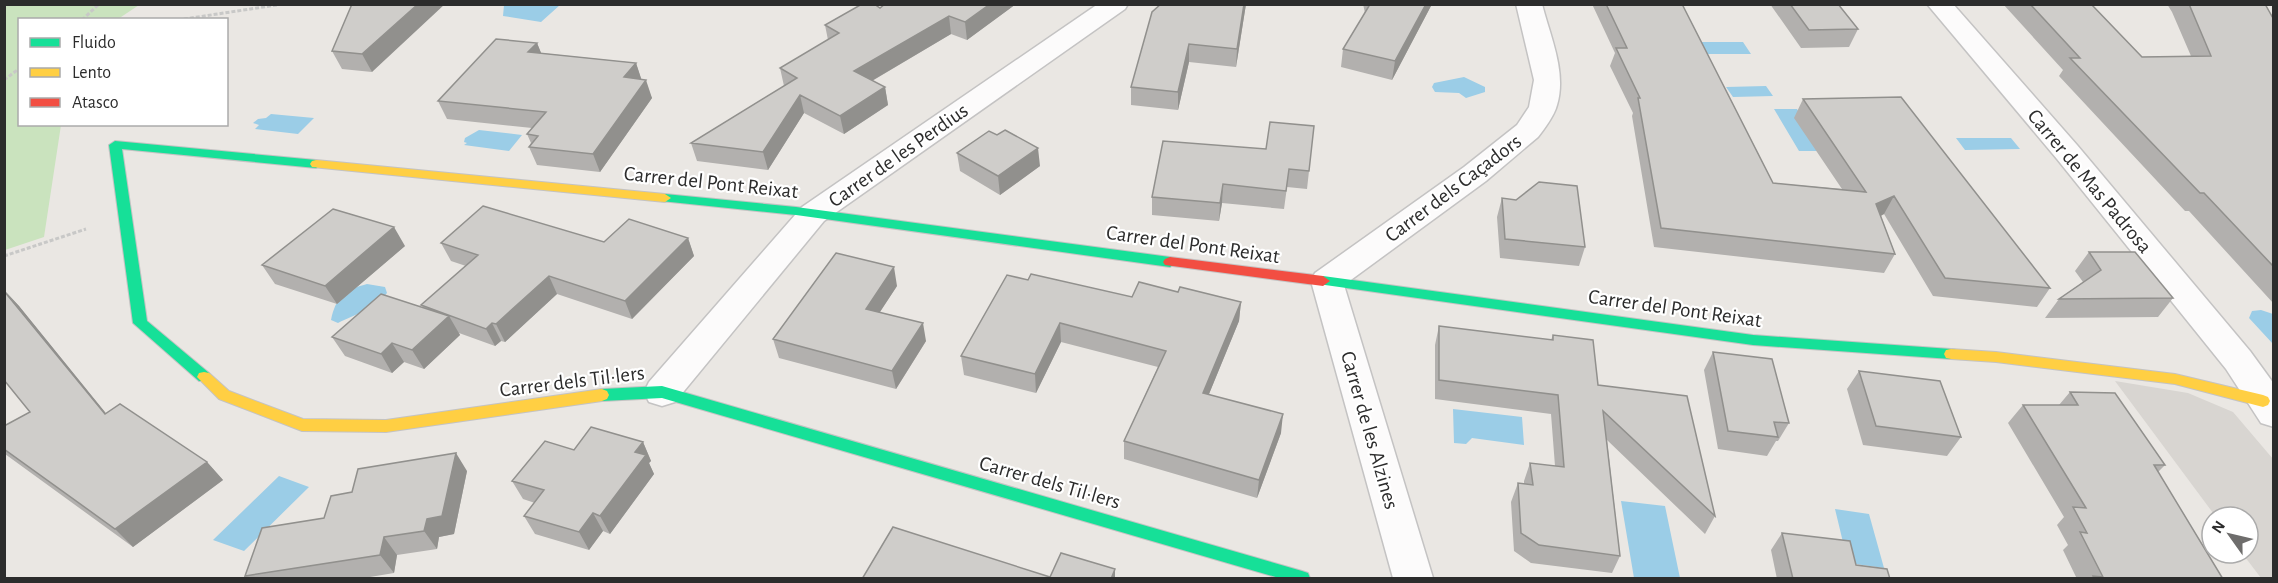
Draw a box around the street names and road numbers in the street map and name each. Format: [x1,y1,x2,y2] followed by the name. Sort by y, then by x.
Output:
[825,100,972,211] street label: Carrer de les Perdius
[2024,105,2156,258] street label: Carrer de Mas Padrosa
[1381,130,1525,246] street label: Carrer dels Caçadors
[623,163,799,202] street label: Carrer del Pont Reixat
[1105,222,1281,267] street label: Carrer del Pont Reixat
[1587,286,1763,331] street label: Carrer del Pont Reixat
[1337,349,1402,512] street label: Carrer de les Alzines
[498,362,646,401] street label: Carrer dels Til·lers
[977,452,1123,513] street label: Carrer dels Til·lers

